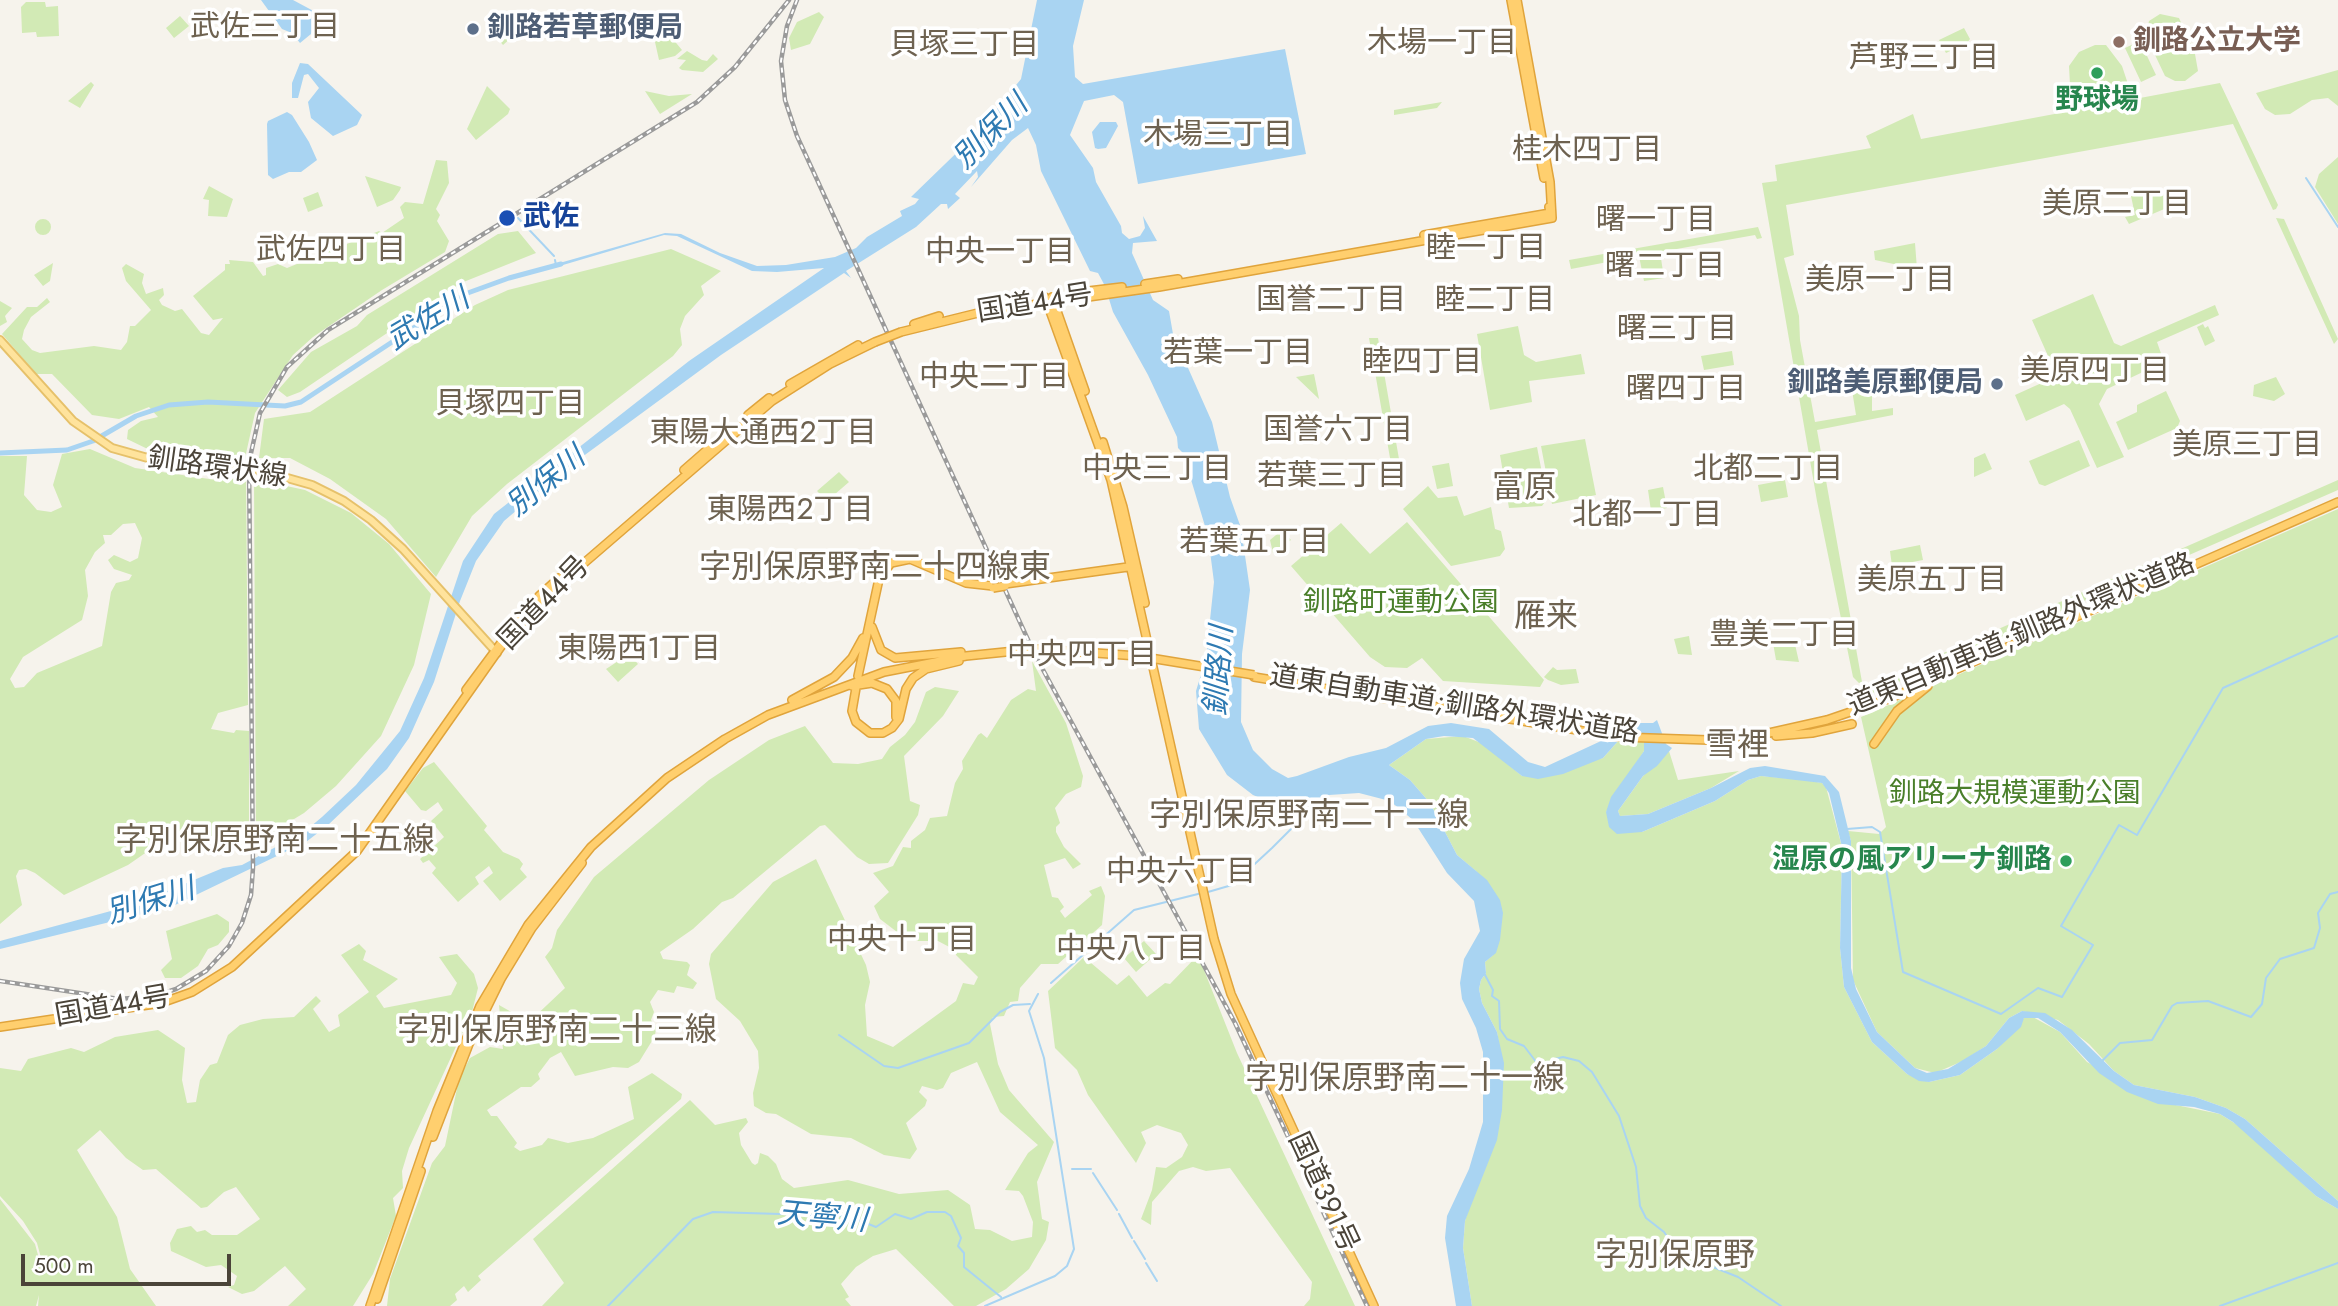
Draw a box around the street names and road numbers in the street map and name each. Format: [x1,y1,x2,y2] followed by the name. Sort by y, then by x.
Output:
[975,279,1095,331] street label: 国道44号
[145,443,289,495] street label: 釧路環状線
[1844,548,2200,724] street label: 道東自動車道;釧路外環状道路
[492,550,598,658] street label: 国道44号
[1267,660,1641,752] street label: 道東自動車道;釧路外環状道路
[53,981,173,1035] street label: 国道44号
[1280,1128,1364,1258] street label: 国道391号

